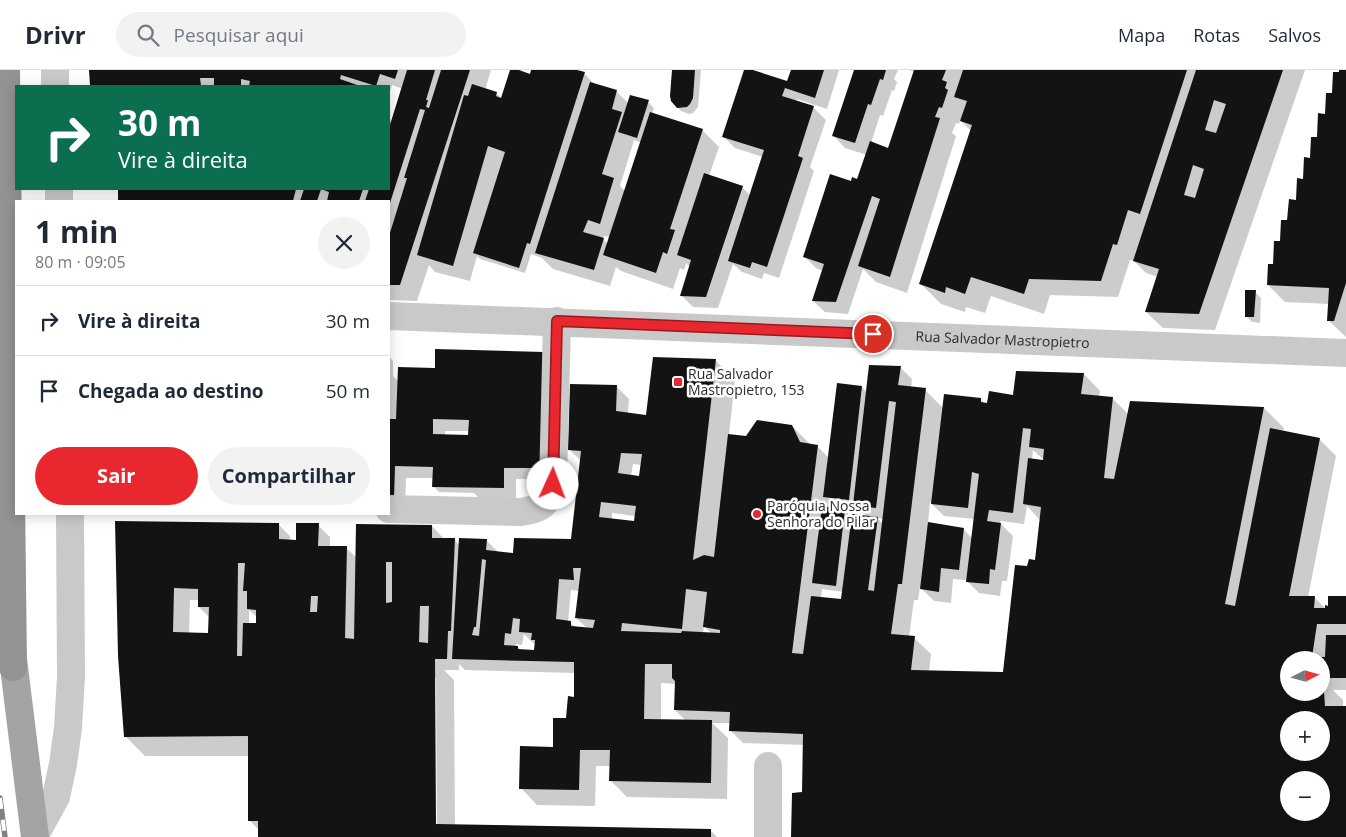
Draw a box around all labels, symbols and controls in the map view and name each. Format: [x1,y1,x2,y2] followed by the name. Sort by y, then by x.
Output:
[116,12,466,57] search box
[25,18,86,51] text: Drivr
[134,21,162,49] icon: search
[174,22,304,48] text: Pesquisar aqui
[1118,23,1165,47] text: Mapa
[1193,23,1240,47] text: Rotas
[1268,23,1321,47] text: Salvos
[118,99,201,146] text: 30 m
[35,105,100,170] icon: right
[118,144,248,174] text: Vire à direita
[35,211,118,252] text: 1 min
[318,217,370,269] button: close
[35,251,126,273] text: 80 m · 09:05
[35,307,63,335] icon: right
[78,308,201,334] text: Vire à direita
[326,308,370,334] text: 30 m
[852,313,894,355] pin
[859,320,887,348] icon: arrive
[915,326,1090,352] street label: Rua Salvador Mastropietro
[688,364,805,399] place label: Rua Salvador Mastropietro, 153
[672,376,684,388] marker: Rua Salvador Mastropietro, 153
[35,377,63,405] icon: arrive
[78,378,264,404] text: Chegada ao destino
[326,378,370,404] text: 50 m
[35,447,198,505] button: Sair
[208,447,370,505] button: Compartilhar
[526,457,578,509] position arrow
[767,496,875,531] place label: Paróquia Nossa Senhora do Pilar
[751,508,763,520] marker: Paróquia Nossa Senhora do Pilar
[1280,651,1330,701] north arrow
[1280,651,1330,821] map controls
[1280,711,1330,761] button: +
[1280,771,1330,821] button: −

